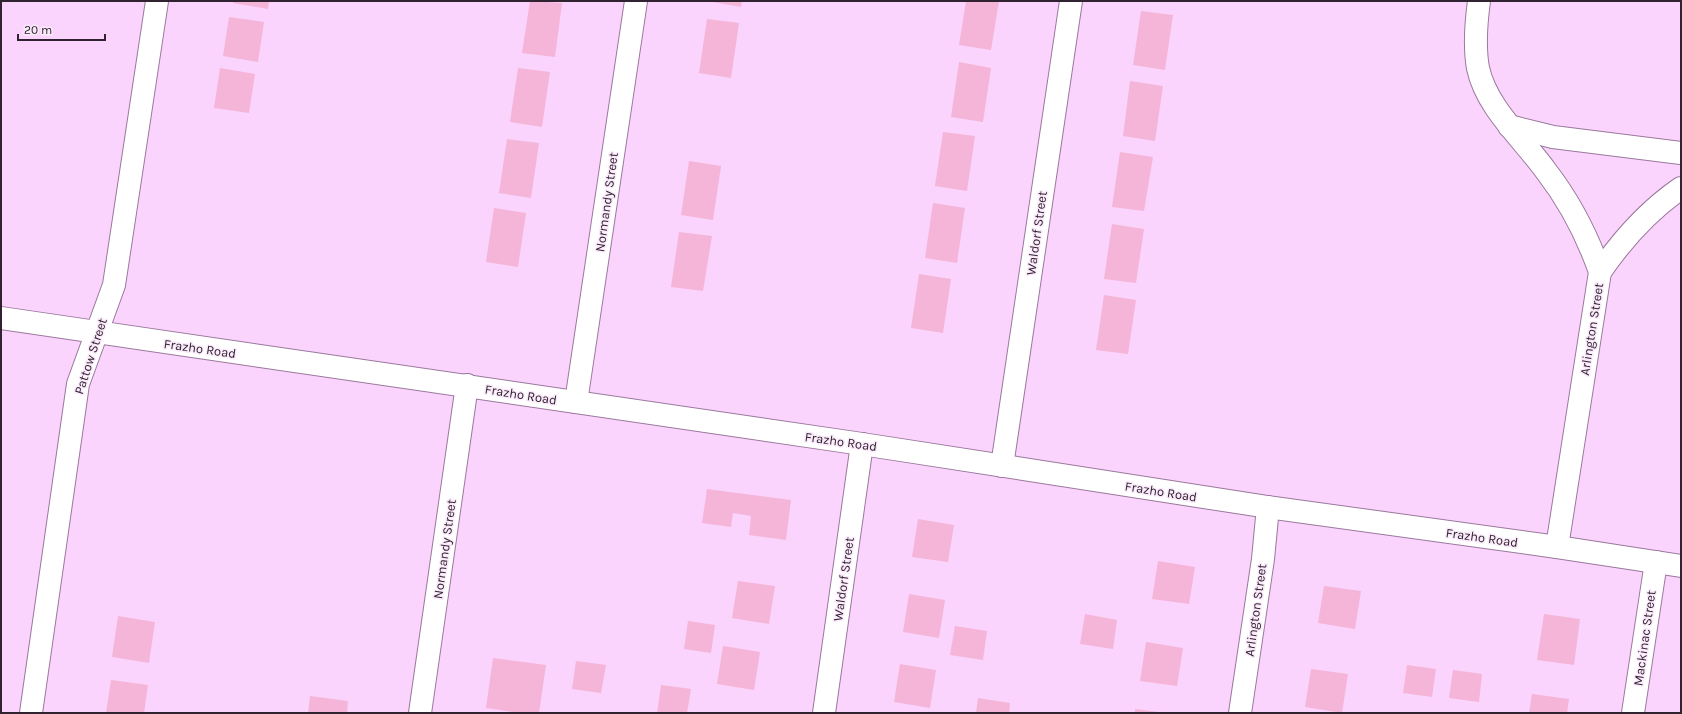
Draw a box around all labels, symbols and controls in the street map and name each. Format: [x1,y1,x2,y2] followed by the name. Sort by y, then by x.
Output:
[18,16,105,42] scale bar
[24,23,52,37] text: 20 m
[592,151,621,253] street label: Normandy Street
[1023,190,1050,276] street label: Waldorf Street
[1577,282,1606,376] street label: Arlington Street
[71,316,110,396] street label: Pattow Street
[163,336,237,361] street label: Frazho Road
[484,381,558,408] street label: Frazho Road
[804,429,878,454] street label: Frazho Road
[1124,478,1198,505] street label: Frazho Road
[430,498,459,600] street label: Normandy Street
[1445,525,1519,550] street label: Frazho Road
[830,536,857,622] street label: Waldorf Street
[1242,563,1269,657] street label: Arlington Street
[1630,589,1659,687] street label: Mackinac Street

